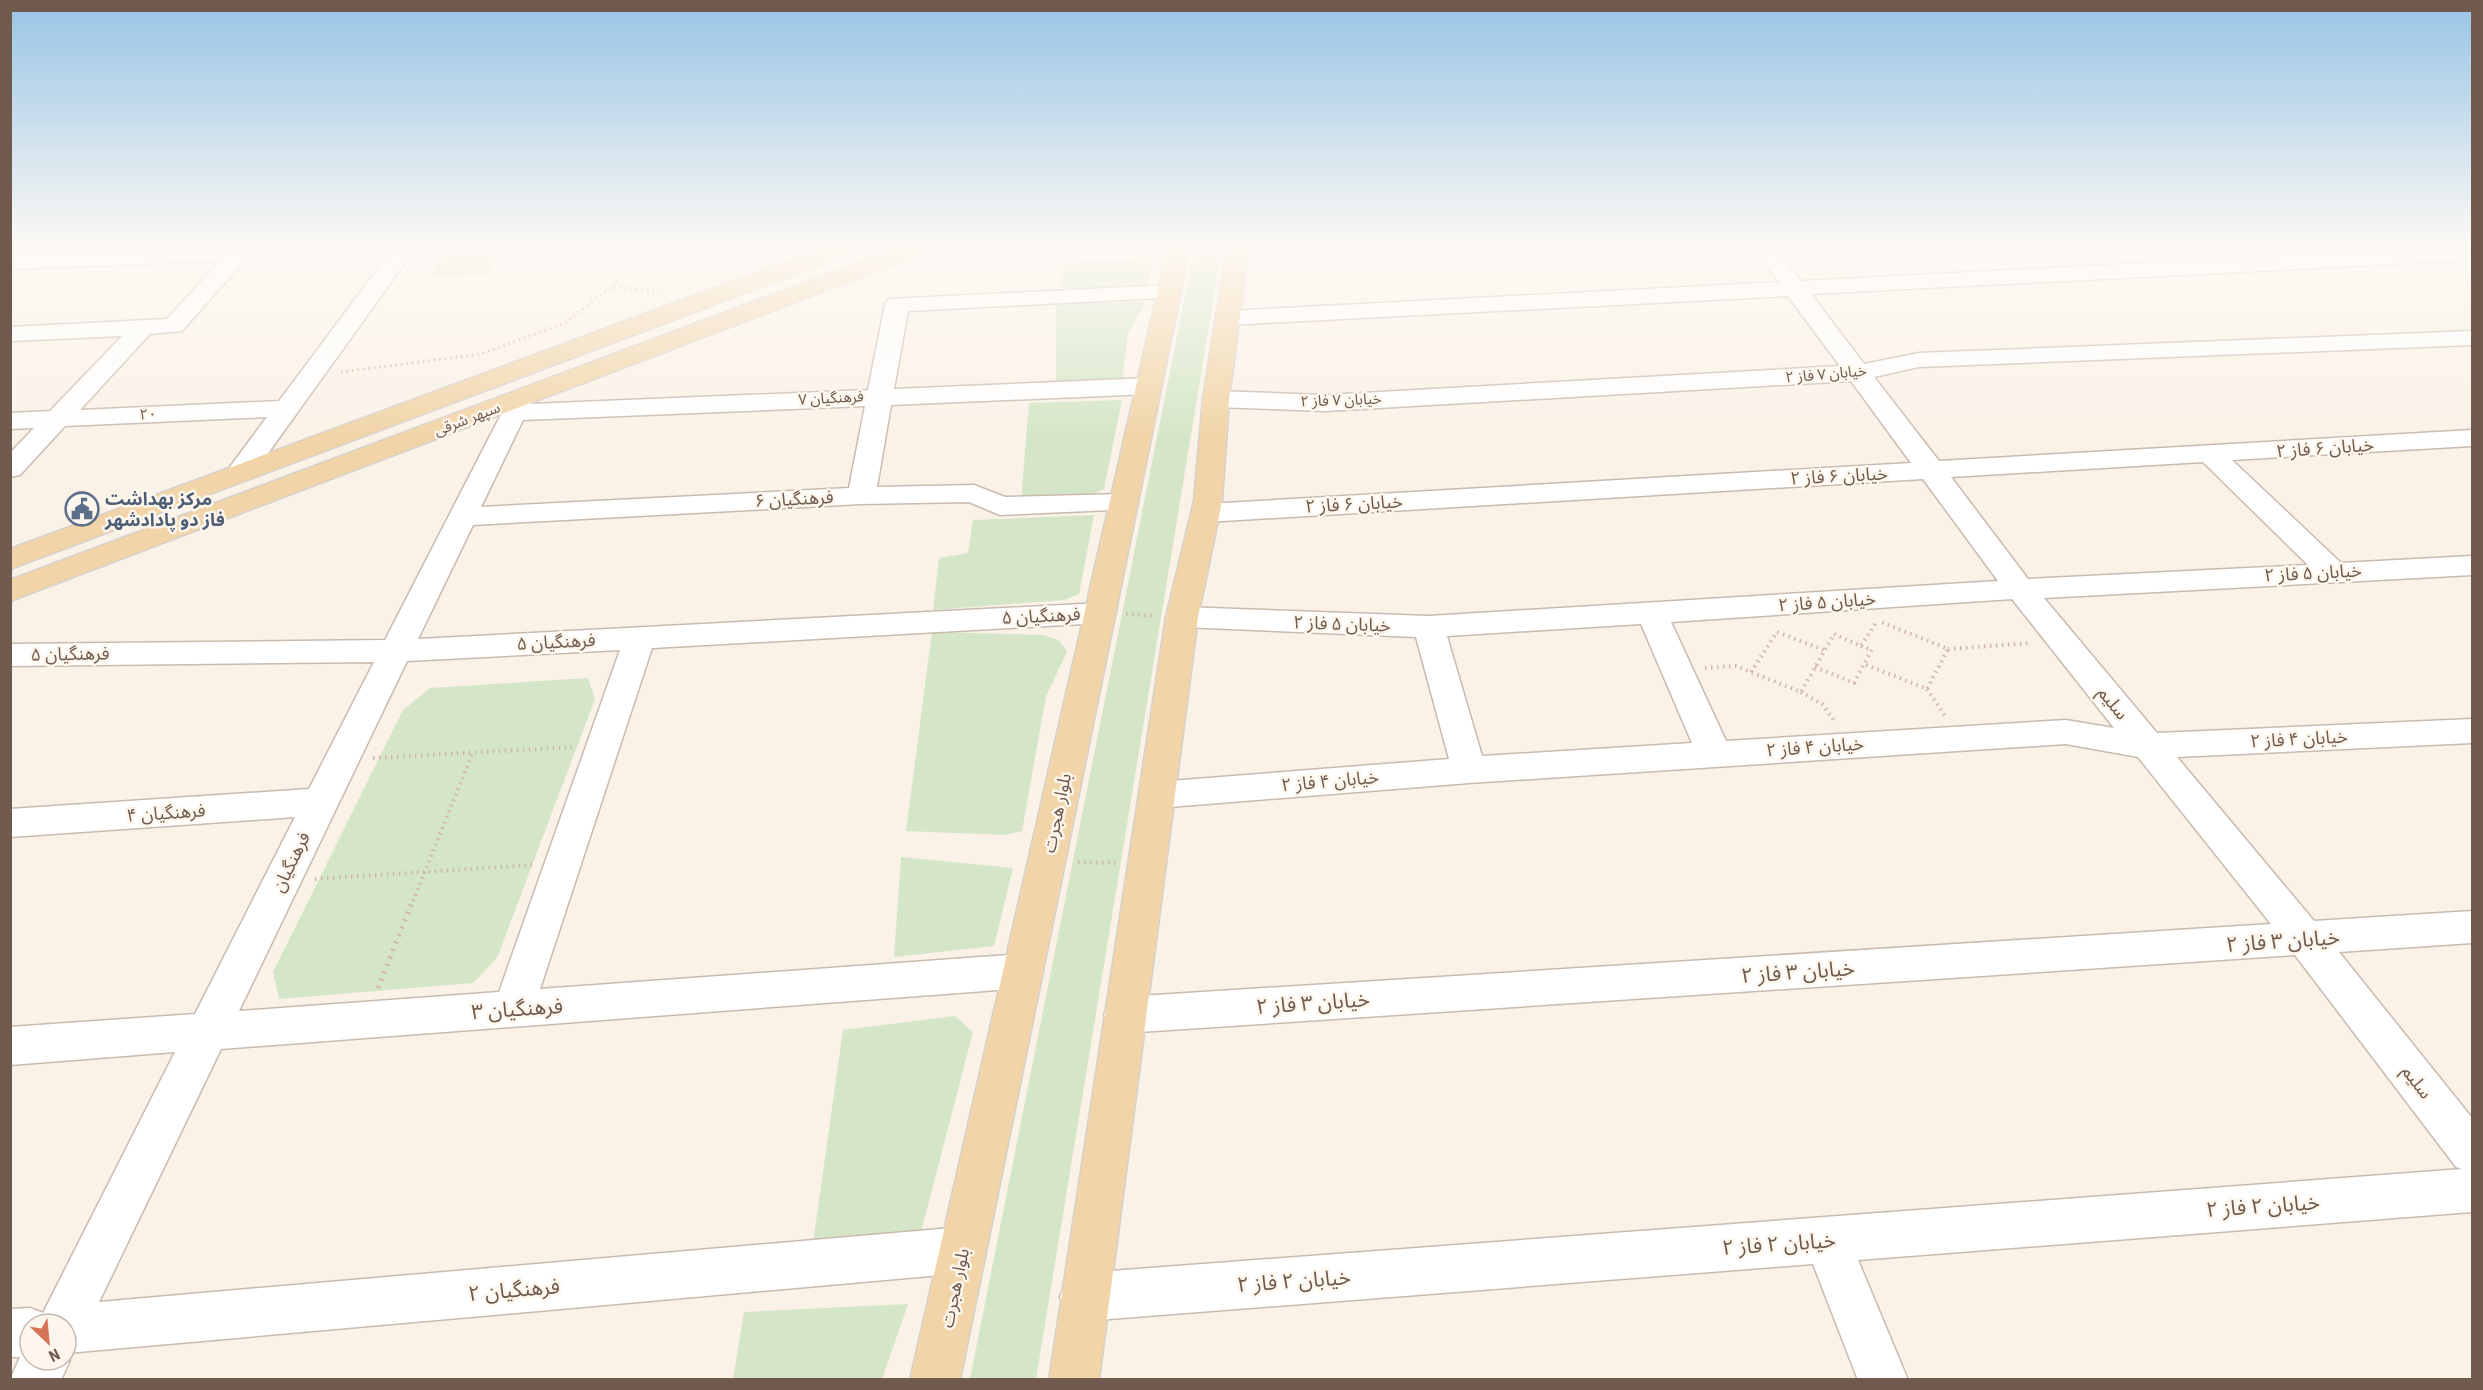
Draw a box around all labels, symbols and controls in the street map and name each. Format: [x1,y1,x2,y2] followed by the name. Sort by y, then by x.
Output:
[1785,361,1868,387] street label: خیابان ۷ فاز ۲
[798,387,865,409] street label: فرهنگیان ۷
[1300,390,1382,410] street label: خیابان ۷ فاز ۲
[431,398,503,441] street label: سپهر شرقی
[139,405,157,423] street label: ۲۰
[2275,434,2375,462] street label: خیابان ۶ فاز ۲
[1790,462,1888,490] street label: خیابان ۶ فاز ۲
[754,486,834,512] street label: فرهنگیان ۶
[104,488,225,532] place label: مرکز بهداشت فاز دو پادادشهر
[1305,490,1403,518] street label: خیابان ۶ فاز ۲
[64,491,100,527] public building icon: مرکز بهداشت فاز دو پادادشهر
[2264,559,2362,587] street label: خیابان ۵ فاز ۲
[1777,588,1877,616] street label: خیابان ۵ فاز ۲
[1001,603,1081,629] street label: فرهنگیان ۵
[1293,611,1391,637] street label: خیابان ۵ فاز ۲
[516,629,596,655] street label: فرهنگیان ۵
[30,642,110,666] street label: فرهنگیان ۵
[2091,682,2133,725] street label: سلیم
[2250,725,2348,753] street label: خیابان ۴ فاز ۲
[1765,733,1865,761] street label: خیابان ۴ فاز ۲
[1280,766,1380,796] street label: خیابان ۴ فاز ۲
[1038,771,1076,855] street label: بلوار هجرت
[126,799,206,827] street label: فرهنگیان ۴
[267,828,315,896] street label: فرهنگیان
[2225,925,2341,957] street label: خیابان ۳ فاز ۲
[1740,956,1856,988] street label: خیابان ۳ فاز ۲
[1255,987,1371,1019] street label: خیابان ۳ فاز ۲
[470,994,564,1024] street label: فرهنگیان ۳
[2396,1061,2437,1104] street label: سلیم
[2205,1190,2321,1222] street label: خیابان ۲ فاز ۲
[1721,1228,1837,1260] street label: خیابان ۲ فاز ۲
[936,1246,974,1330] street label: بلوار هجرت
[1236,1265,1352,1297] street label: خیابان ۲ فاز ۲
[467,1274,561,1306] street label: فرهنگیان ۲
[18,1312,78,1372] north arrow
[46,1344,63,1366] text: N

